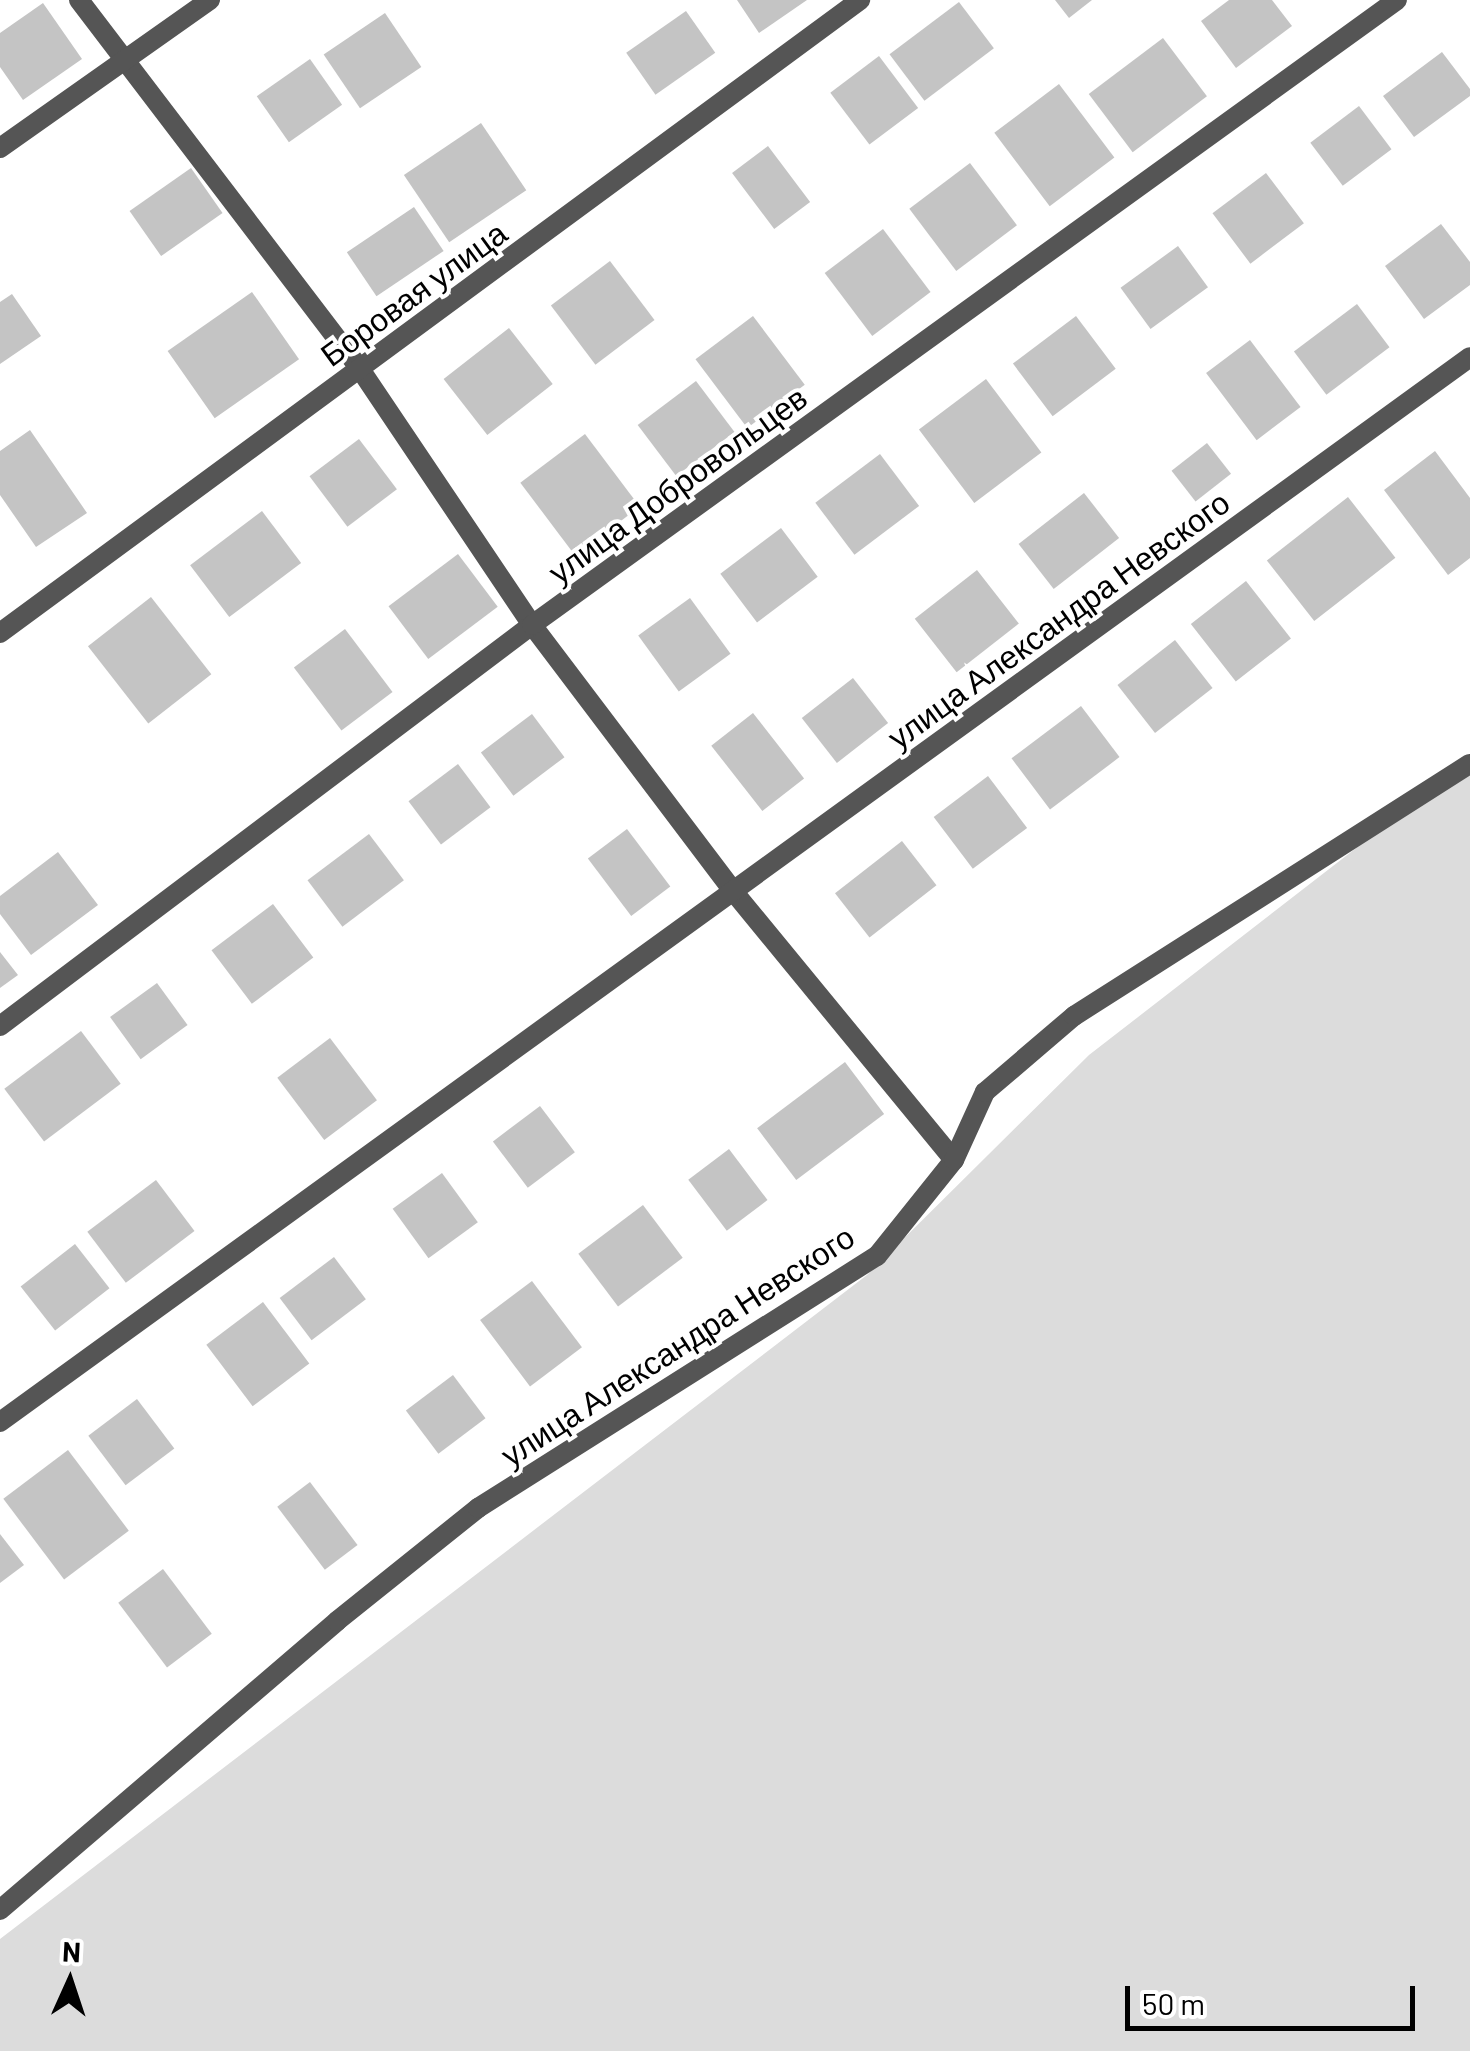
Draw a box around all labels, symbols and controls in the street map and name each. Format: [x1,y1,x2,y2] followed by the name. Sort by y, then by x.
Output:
[313,213,513,373] street label: Боровая улица
[540,377,814,591] street label: улица Добровольцев
[880,482,1236,756] street label: улица Александра Невского
[493,1216,861,1474] street label: улица Александра Невского
[20,1931,120,2031] north arrow
[61,1934,82,1969] text: N
[1130,1966,1420,2028] scale bar
[1142,1985,1205,2021] text: 50 m

